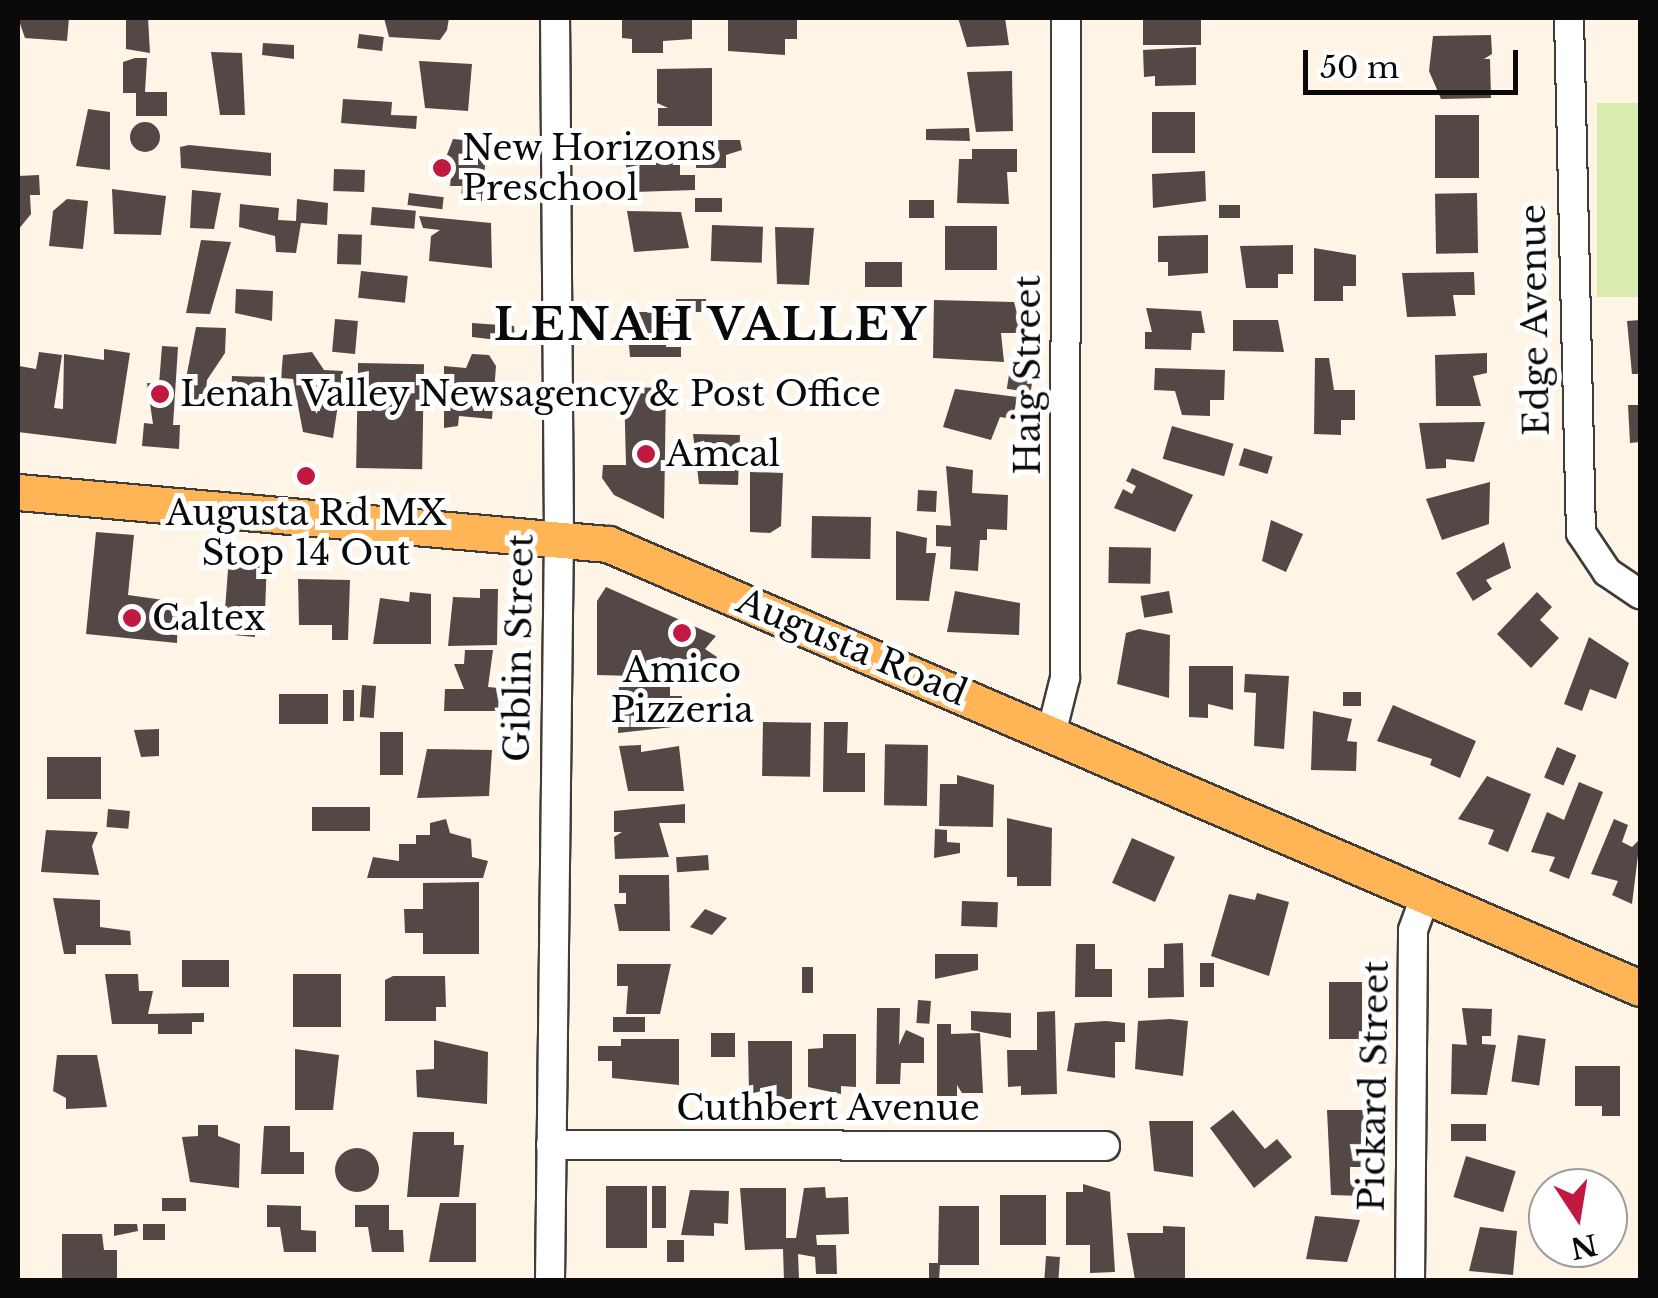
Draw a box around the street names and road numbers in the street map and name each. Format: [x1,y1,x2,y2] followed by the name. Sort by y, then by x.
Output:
[1512,203,1558,437] street label: Edge Avenue
[1007,275,1049,475] street label: Haig Street
[496,534,542,762] street label: Giblin Street
[731,580,973,714] street label: Augusta Road
[1351,960,1397,1212] street label: Pickard Street
[675,1087,981,1129] street label: Cuthbert Avenue

